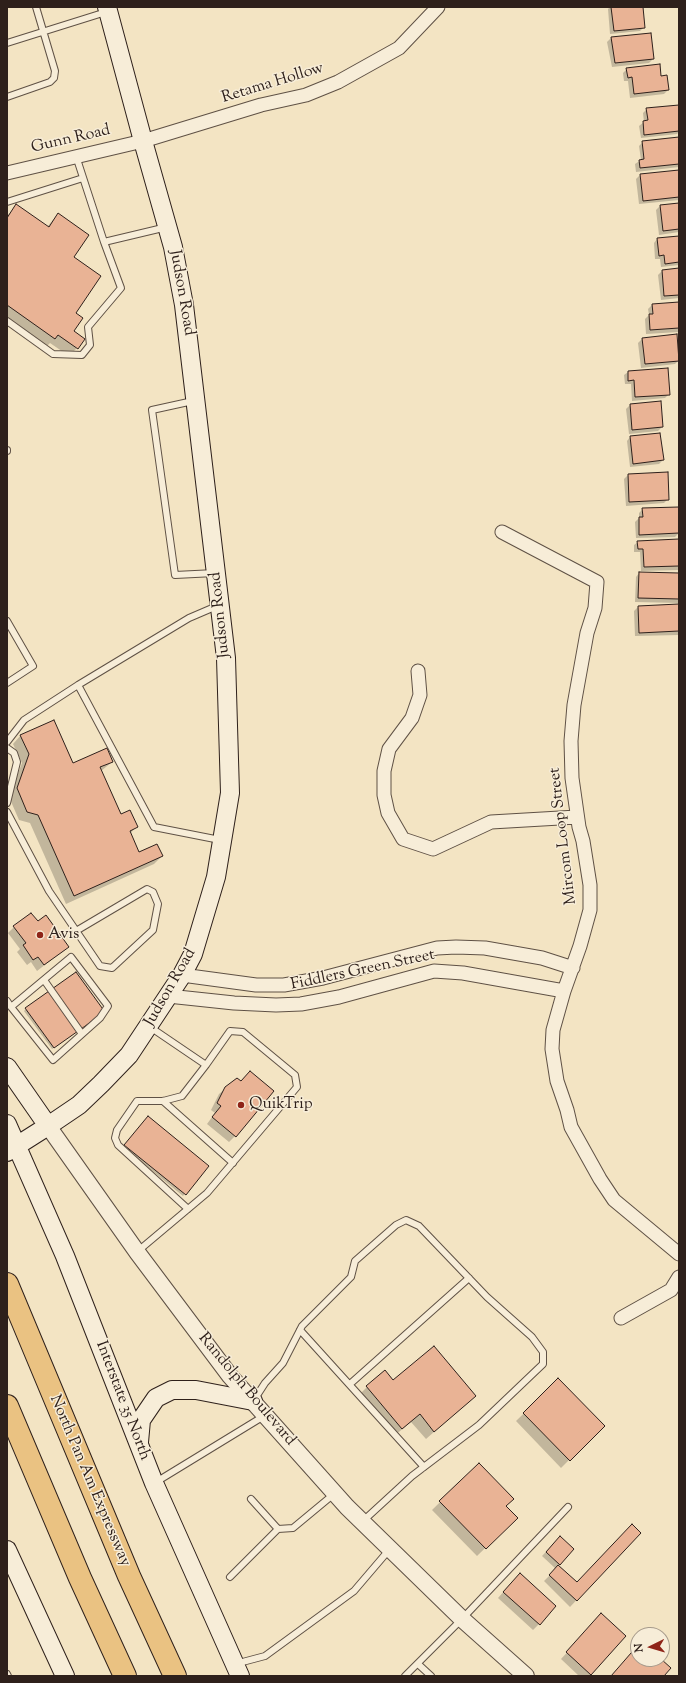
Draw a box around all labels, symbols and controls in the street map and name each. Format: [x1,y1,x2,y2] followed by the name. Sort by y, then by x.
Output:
[220,59,326,109] street label: Retama Hollow
[30,122,112,158] street label: Gunn Road
[164,249,198,337] street label: Judson Road
[207,571,235,659] street label: Judson Road
[546,766,582,906] street label: Mircom Loop Street
[48,925,79,945] place label: Avis
[35,930,45,940] marker: Avis
[141,946,201,1030] street label: Judson Road
[289,946,437,996] street label: Fiddlers Green Street
[249,1095,313,1115] place label: QuikTrip
[236,1100,246,1110] marker: QuikTrip
[193,1330,299,1450] street label: Randolph Boulevard
[90,1339,154,1463] street label: Interstate 35 North
[44,1392,134,1570] street label: North Pan Am Expressway
[630,1627,670,1667] north arrow
[631,1643,647,1653] text: N

